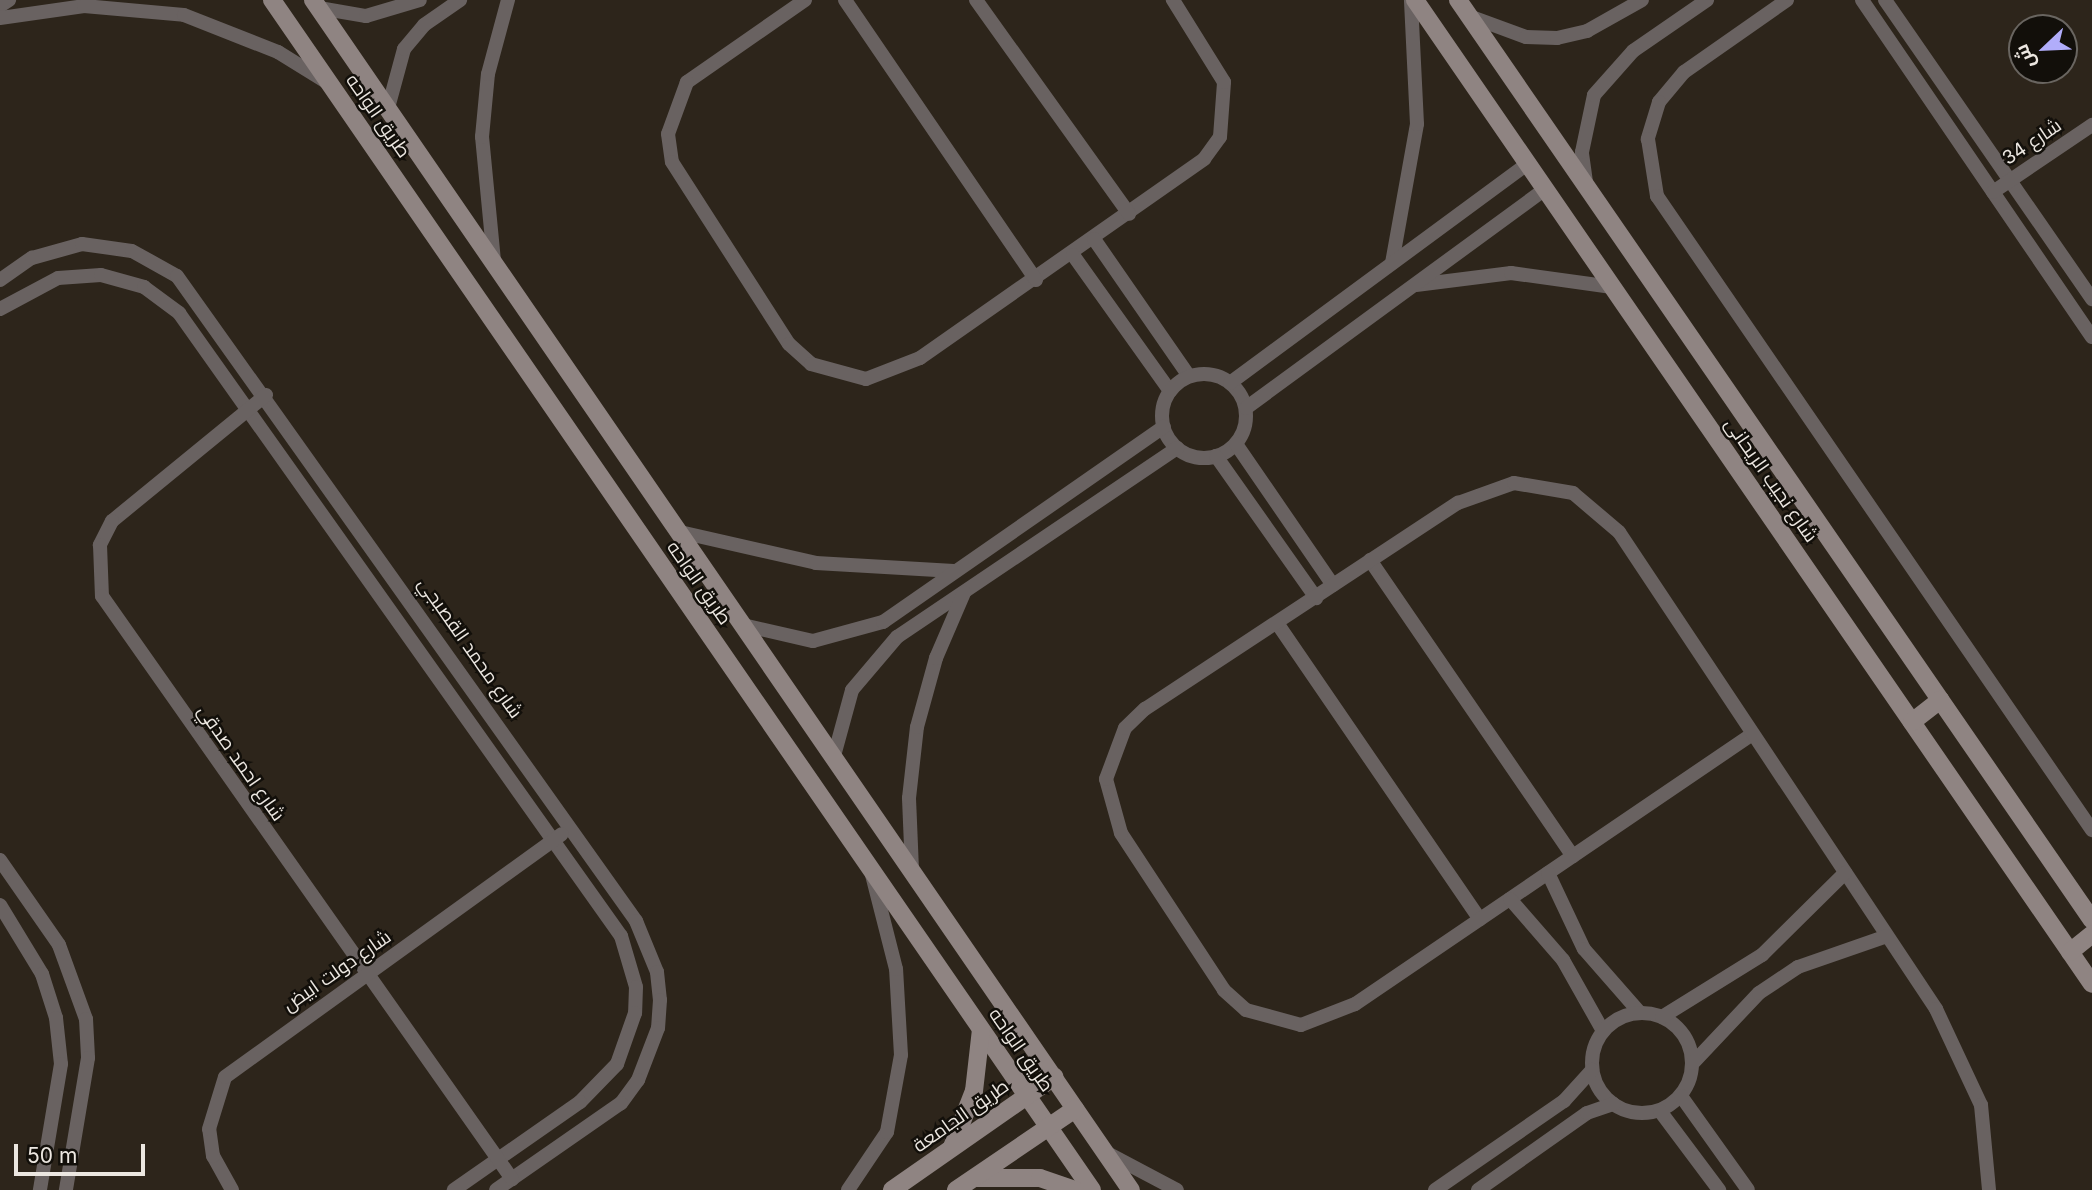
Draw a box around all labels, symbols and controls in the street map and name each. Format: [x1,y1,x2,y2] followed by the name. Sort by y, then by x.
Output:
[2008,14,2078,84] north arrow
[2010,41,2040,72] text: ش
[341,70,415,162] street label: طريق الواحه
[1998,114,2066,170] street label: شارع 34
[1720,413,1822,547] street label: شارع نجيب الريحانى
[662,537,736,629] street label: طريق الواحه
[413,573,527,723] street label: شارع محمد القصبجي
[193,701,289,825] street label: شارع احمد صدقي
[279,925,395,1017] street label: شارع دولت ابيض
[984,1004,1058,1096] street label: طريق الواحه
[909,1075,1013,1157] street label: طريق الجامعة
[18,1130,149,1174] scale bar
[27,1143,77,1168] text: 50 m

